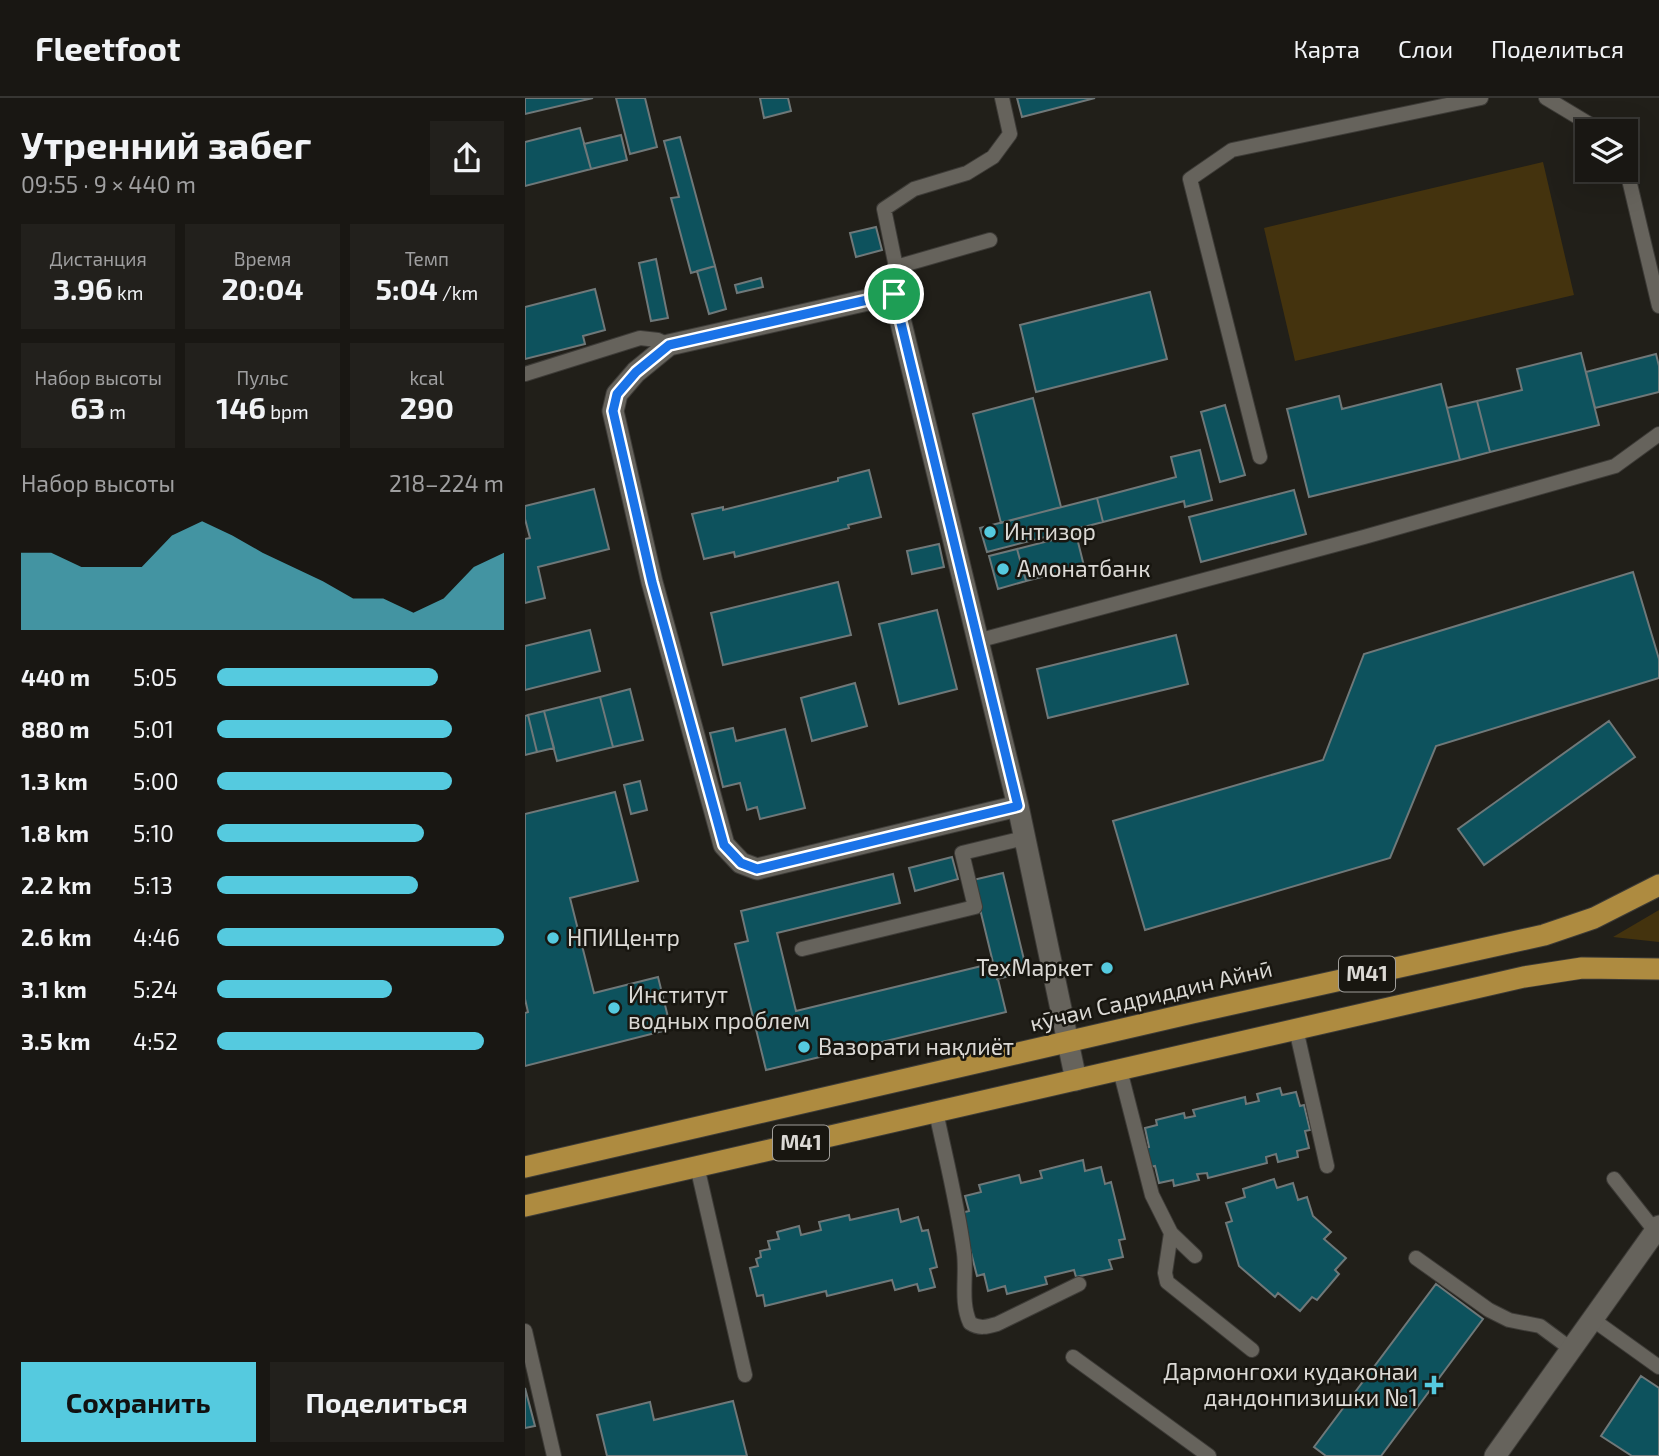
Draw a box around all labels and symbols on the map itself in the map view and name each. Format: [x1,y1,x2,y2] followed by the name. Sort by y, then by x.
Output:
[864,264,924,324] pin
[1004,517,1096,545] place label: Интизор
[982,524,998,540] marker: Интизор
[1017,554,1151,582] place label: Амонатбанк
[995,561,1011,577] marker: Амонатбанк
[567,923,680,951] place label: НПИЦентр
[545,930,561,946] marker: НПИЦентр
[976,953,1093,981] place label: ТехМаркет
[1027,953,1275,1038] street label: кӯчаи Садриддин Айнӣ
[1339,956,1395,992] road number: M41
[1099,960,1115,976] marker: ТехМаркет
[628,980,810,1034] place label: Институт водных проблем
[606,1000,622,1016] marker: Институт водных проблем
[818,1032,1014,1060] place label: Вазорати нақлиёт
[796,1039,812,1055] marker: Вазорати нақлиёт
[773,1126,829,1160] road number: M41
[1163,1357,1418,1411] place label: Дармонгохи кудаконаи дандонпизишки №1
[1424,1375,1444,1395] marker: Дармонгохи кудаконаи дандонпизишки №1

